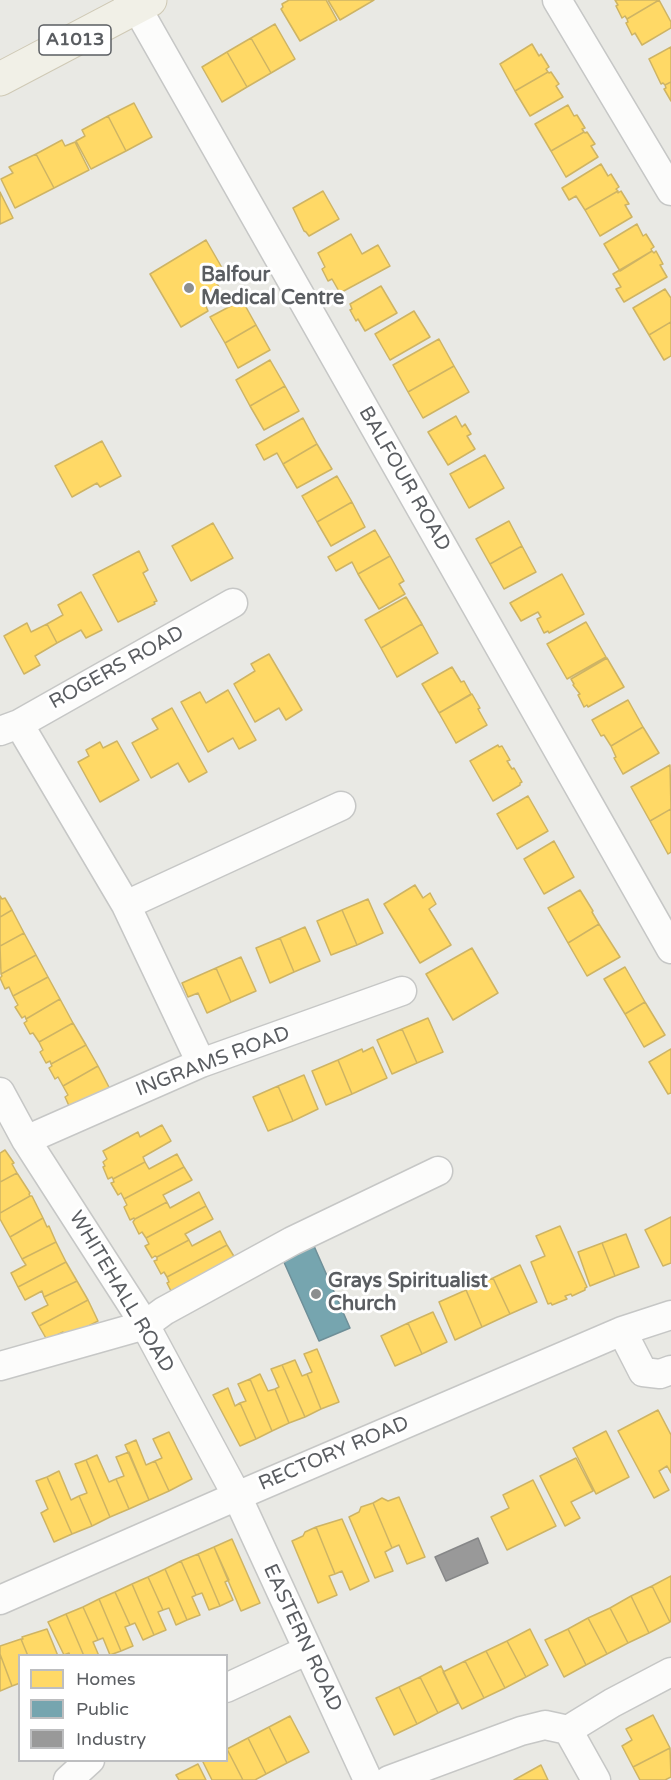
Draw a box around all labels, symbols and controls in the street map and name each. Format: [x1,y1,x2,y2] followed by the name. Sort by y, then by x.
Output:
[39,25,111,55] road number: A1013
[201,264,344,311] place label: Balfour Medical Centre
[182,281,196,295] marker: Balfour Medical Centre
[353,402,455,556] street label: BALFOUR ROAD
[45,621,189,715] street label: ROGERS ROAD
[133,1022,293,1102] street label: INGRAMS ROAD
[63,1207,179,1377] street label: WHITEHALL ROAD
[328,1270,488,1317] place label: Grays Spiritualist Church
[309,1287,323,1301] marker: Grays Spiritualist Church
[255,1411,413,1497] street label: RECTORY ROAD
[257,1561,347,1715] street label: EASTERN ROAD
[18,1654,228,1762] legend
[76,1668,136,1690] text: Homes
[76,1698,129,1720] text: Public
[76,1728,146,1750] text: Industry

